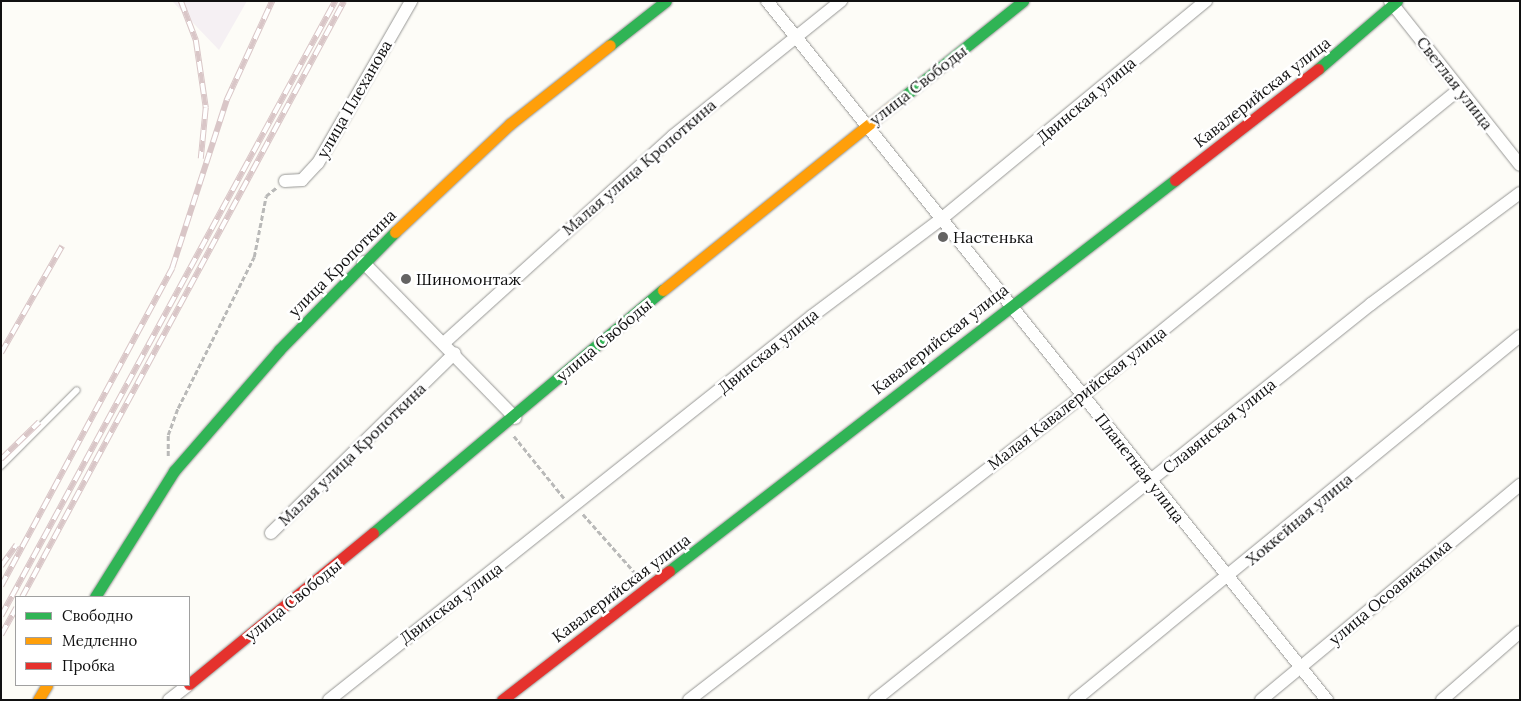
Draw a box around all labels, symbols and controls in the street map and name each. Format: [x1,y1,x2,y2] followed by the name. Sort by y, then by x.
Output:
[1190,33,1334,151] street label: Кавалерийская улица
[1413,33,1497,133] street label: Светлая улица
[312,37,396,161] street label: улица Плеханова
[865,41,971,129] street label: улица Свободы
[1032,53,1140,147] street label: Двинская улица
[558,95,720,239] street label: Малая улица Кропоткина
[284,205,400,321] street label: улица Кропоткина
[953,227,1034,247] place label: Настенька
[937,231,949,243] marker: Настенька
[416,269,521,289] place label: Шиномонтаж
[400,273,412,285] marker: Шиномонтаж
[868,280,1012,398] street label: Кавалерийская улица
[552,295,656,385] street label: улица Свободы
[714,305,822,397] street label: Двинская улица
[984,322,1170,474] street label: Малая Кавалерийская улица
[1158,374,1280,478] street label: Славянская улица
[274,378,430,530] street label: Малая улица Кропоткина
[1091,409,1189,527] street label: Планетная улица
[1242,469,1356,569] street label: Хоккейная улица
[548,530,694,646] street label: Кавалерийская улица
[1325,535,1455,649] street label: улица Осоавиахима
[241,555,345,645] street label: улица Свободы
[396,558,506,648] street label: Двинская улица
[15,596,190,686] legend
[62,606,133,625] text: Свободно
[62,631,137,650] text: Медленно
[62,656,115,675] text: Пробка

